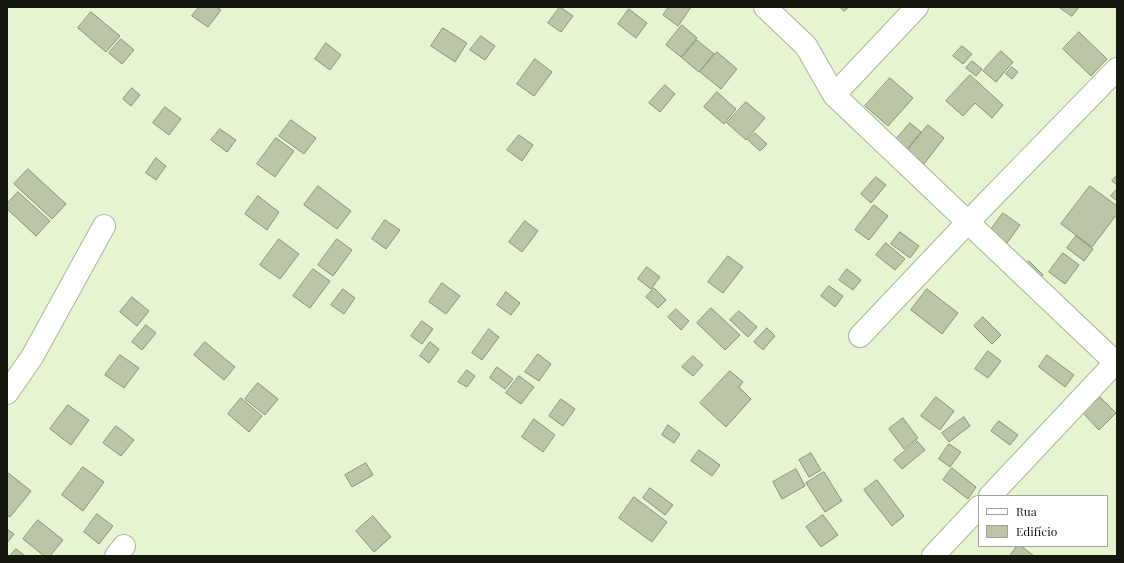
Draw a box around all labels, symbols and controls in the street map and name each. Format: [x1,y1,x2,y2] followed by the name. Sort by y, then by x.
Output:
[978,495,1108,547] legend
[1016,503,1037,519] text: Rua
[1016,523,1057,539] text: Edifício

